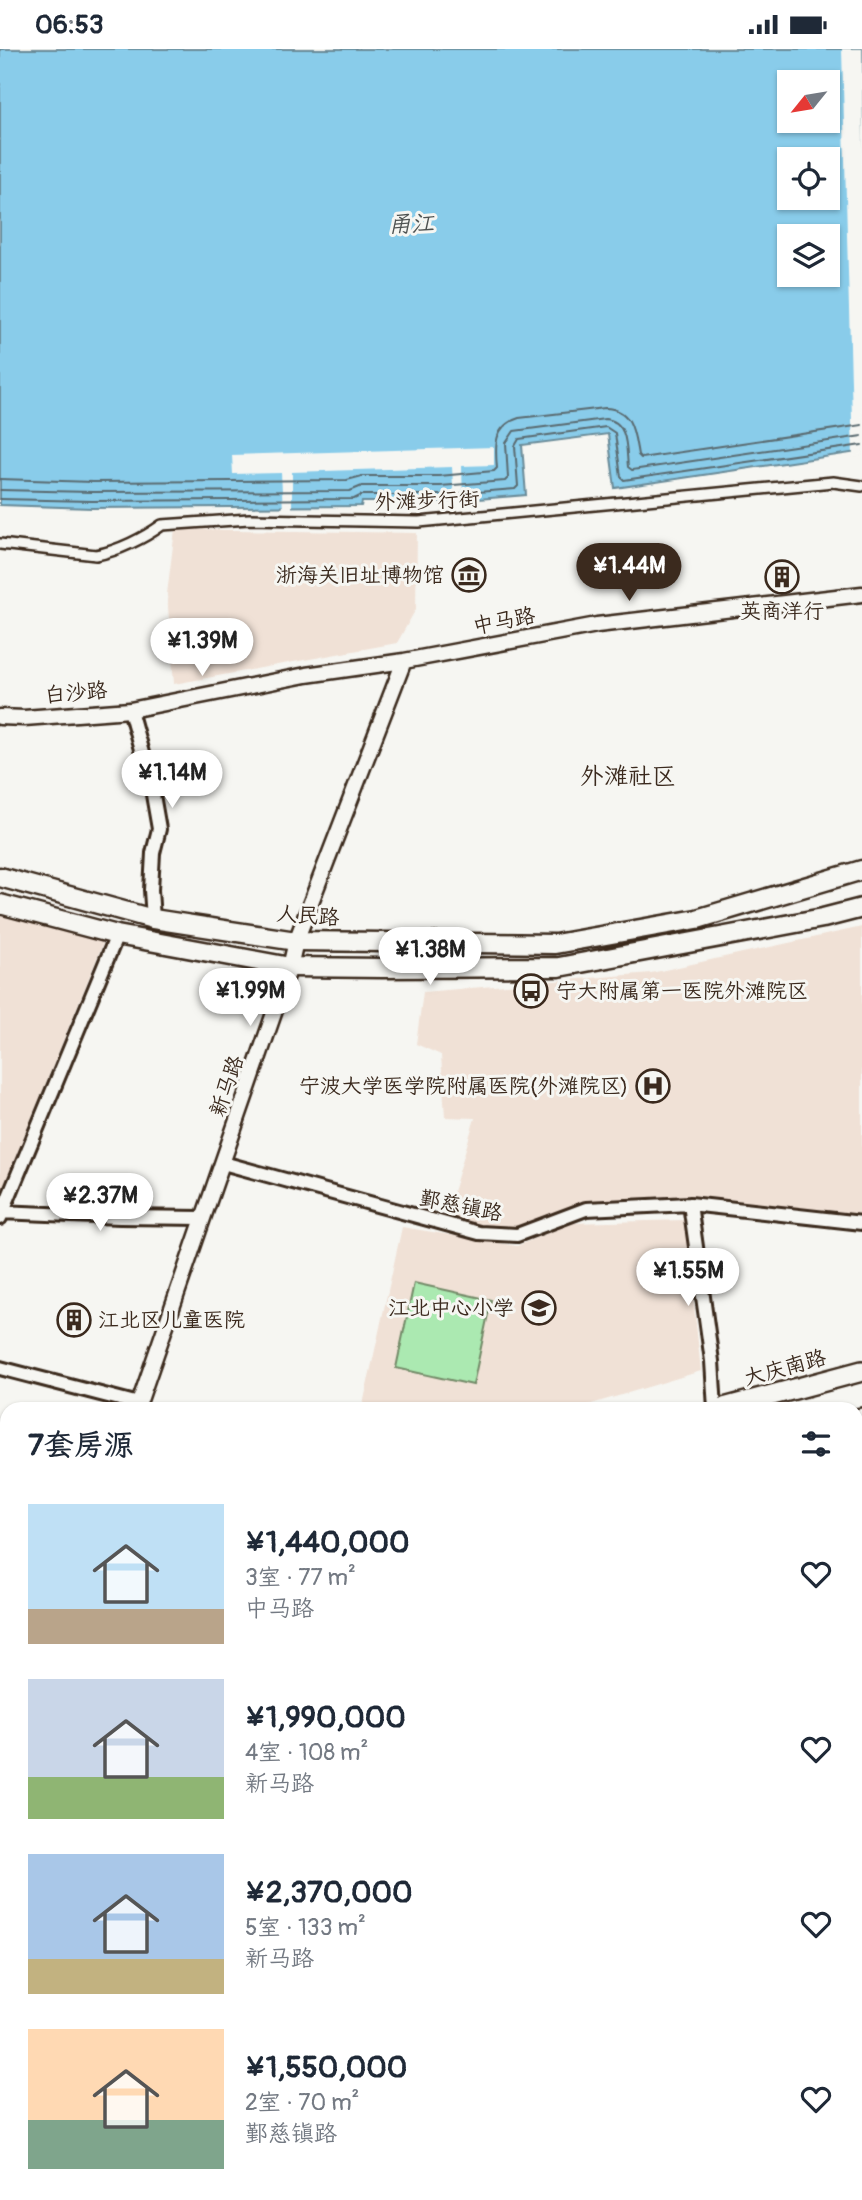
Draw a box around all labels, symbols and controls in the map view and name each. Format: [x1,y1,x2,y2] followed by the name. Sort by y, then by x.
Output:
[35,9,103,41] text: 06:53
[777,70,840,133] north arrow
[777,70,840,287] map controls
[777,147,840,210] button: locate
[388,209,435,239] water label: 甬江
[777,224,840,287] button: layers
[374,486,480,516] street label: 外滩步行街
[572,543,686,603] pin: ¥1.44M
[592,551,666,580] text: ¥1.44M
[450,556,488,594] museum icon: 浙海关旧址博物馆
[763,558,801,596] building icon: 英商洋行
[276,562,444,589] place label: 浙海关旧址博物馆
[740,598,824,625] place label: 英商洋行
[471,602,537,640] street label: 中马路
[145,619,259,678] pin: ¥1.39M
[166,626,238,655] text: ¥1.39M
[43,677,109,709] street label: 白沙路
[115,751,229,810] pin: ¥1.14M
[138,758,206,787] text: ¥1.14M
[580,762,676,791] district label: 外滩社区
[276,900,340,932] street label: 人民路
[373,927,487,987] pin: ¥1.38M
[395,935,465,964] text: ¥1.38M
[193,969,307,1028] pin: ¥1.99M
[512,972,550,1010] bus stop icon: 宁大附属第一医院外滩院区
[215,976,285,1005] text: ¥1.99M
[556,978,808,1005] place label: 宁大附属第一医院外滩院区
[204,1052,250,1120] street label: 新马路
[634,1067,672,1105] hospital icon: 宁波大学医学院附属医院(外滩院区)
[299,1073,628,1100] place label: 宁波大学医学院附属医院(外滩院区)
[43,1173,157,1233] pin: ¥2.37M
[62,1181,138,1210] text: ¥2.37M
[417,1185,505,1227] street label: 鄞慈镇路
[631,1249,745,1308] pin: ¥1.55M
[652,1256,724,1285] text: ¥1.55M
[520,1289,558,1327] school or university icon: 江北中心小学
[388,1295,514,1322] place label: 江北中心小学
[55,1301,93,1339] building icon: 江北区儿童医院
[98,1307,245,1334] place label: 江北区儿童医院
[741,1344,829,1392] street label: 大庆南路
[797,1425,835,1463] icon: filters
[28,1427,134,1464] text: 7套房源
[245,1524,410,1561] text: ¥1,440,000
[84,1532,168,1616] icon: home
[797,1555,835,1593] icon: heart
[245,1563,356,1592] text: 3室 · 77 m²
[245,1594,314,1623] text: 中马路
[245,1699,406,1736] text: ¥1,990,000
[84,1707,168,1791] icon: home
[797,1730,835,1768] icon: heart
[245,1738,368,1767] text: 4室 · 108 m²
[245,1769,314,1798] text: 新马路
[245,1874,412,1911] text: ¥2,370,000
[84,1882,168,1966] icon: home
[797,1905,835,1943] icon: heart
[245,1913,366,1942] text: 5室 · 133 m²
[245,1944,314,1973] text: 新马路
[245,2049,407,2086] text: ¥1,550,000
[84,2057,168,2141] icon: home
[797,2080,835,2118] icon: heart
[245,2088,359,2117] text: 2室 · 70 m²
[245,2119,337,2148] text: 鄞慈镇路

